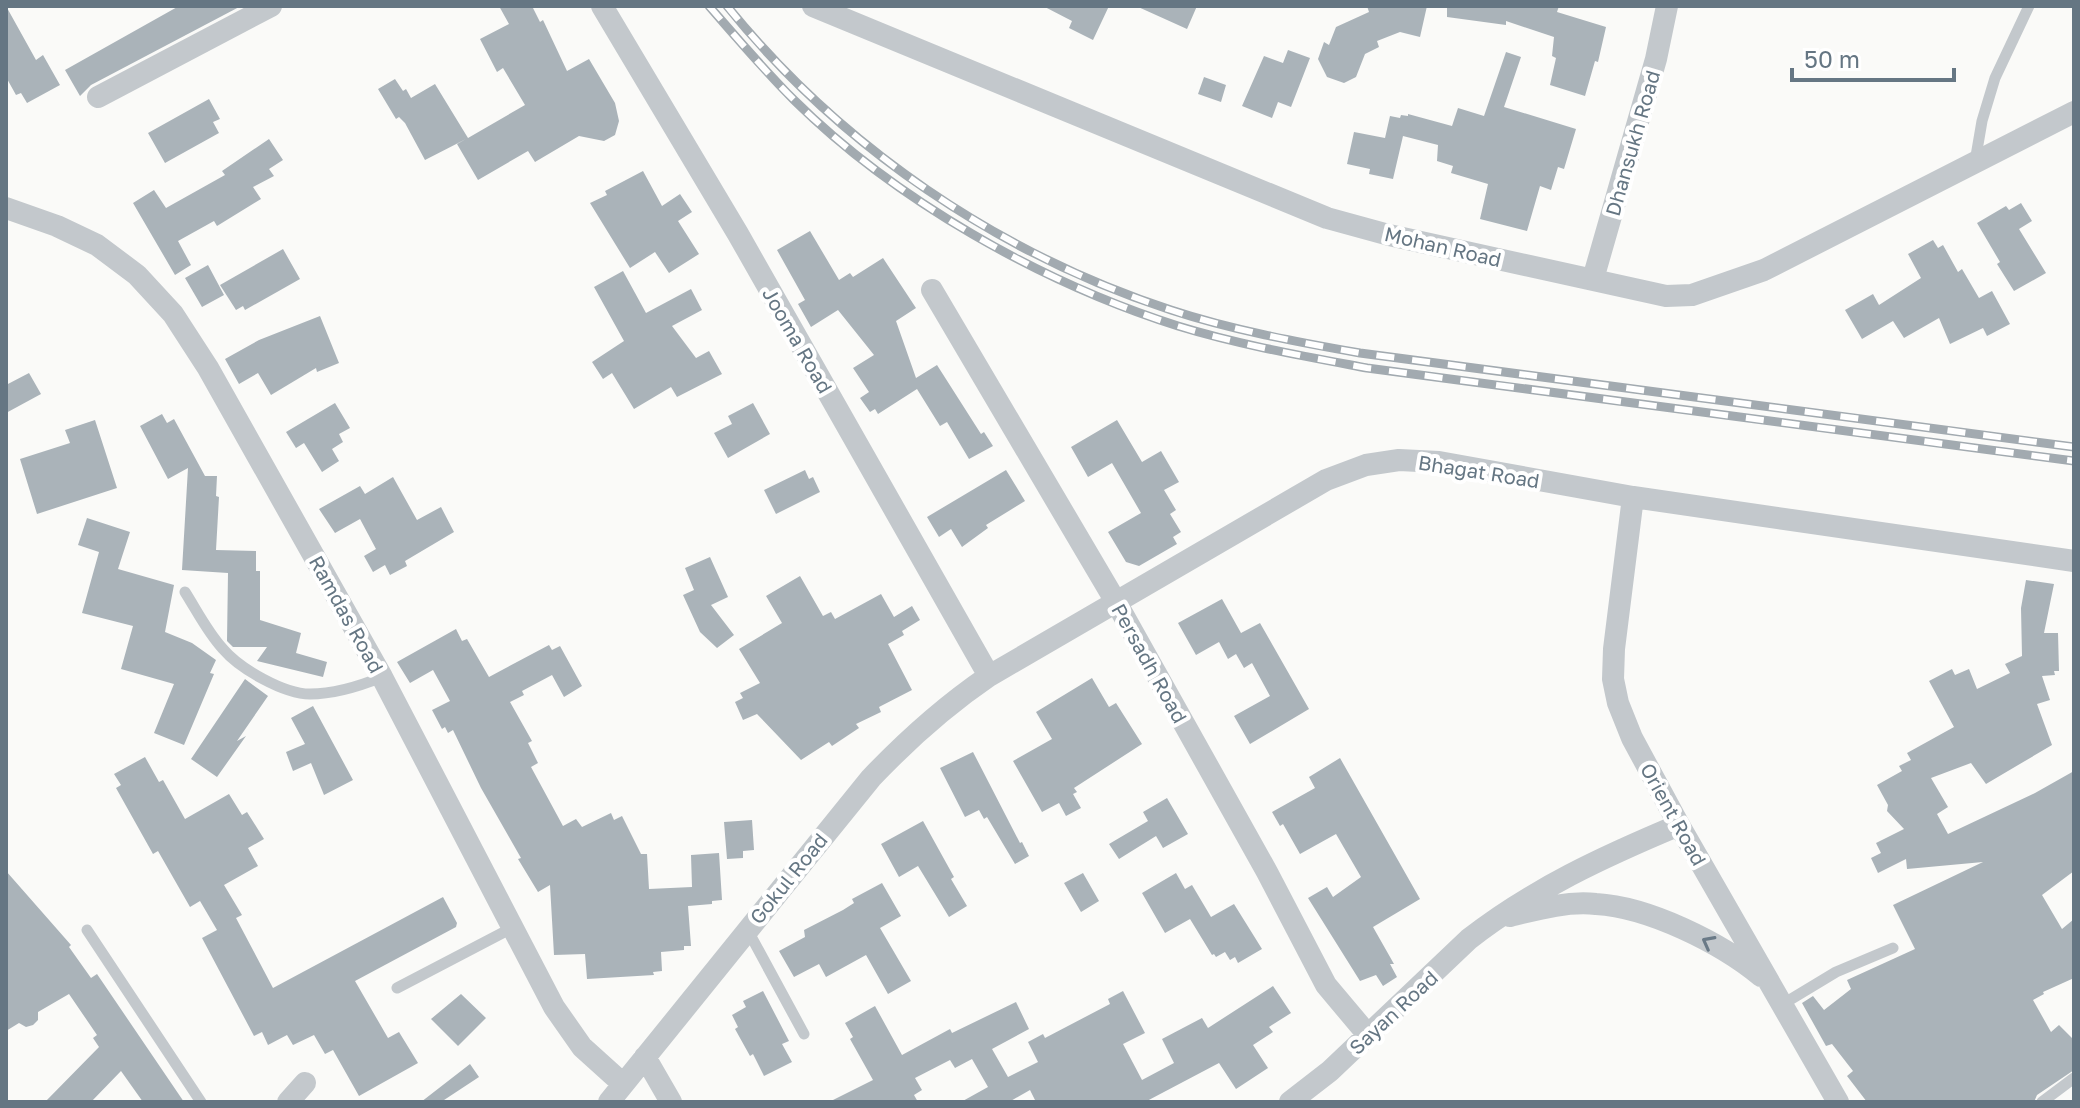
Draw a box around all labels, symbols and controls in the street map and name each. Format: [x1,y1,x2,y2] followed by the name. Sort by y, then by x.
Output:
[1792,32,1954,82] scale bar
[1804,44,1860,73] text: 50 m
[1600,68,1664,218] street label: Dhansukh Road
[1382,221,1504,271] street label: Mohan Road
[758,283,838,397] street label: Jooma Road
[1417,450,1541,492] street label: Bhagat Road
[305,551,389,677] street label: Ramdas Road
[1107,599,1193,727] street label: Persadh Road
[1636,758,1712,870] street label: Orient Road
[744,828,832,928] street label: Gokul Road
[1702,936,1717,951] one-way arrow
[1344,965,1442,1059] street label: Sayan Road

